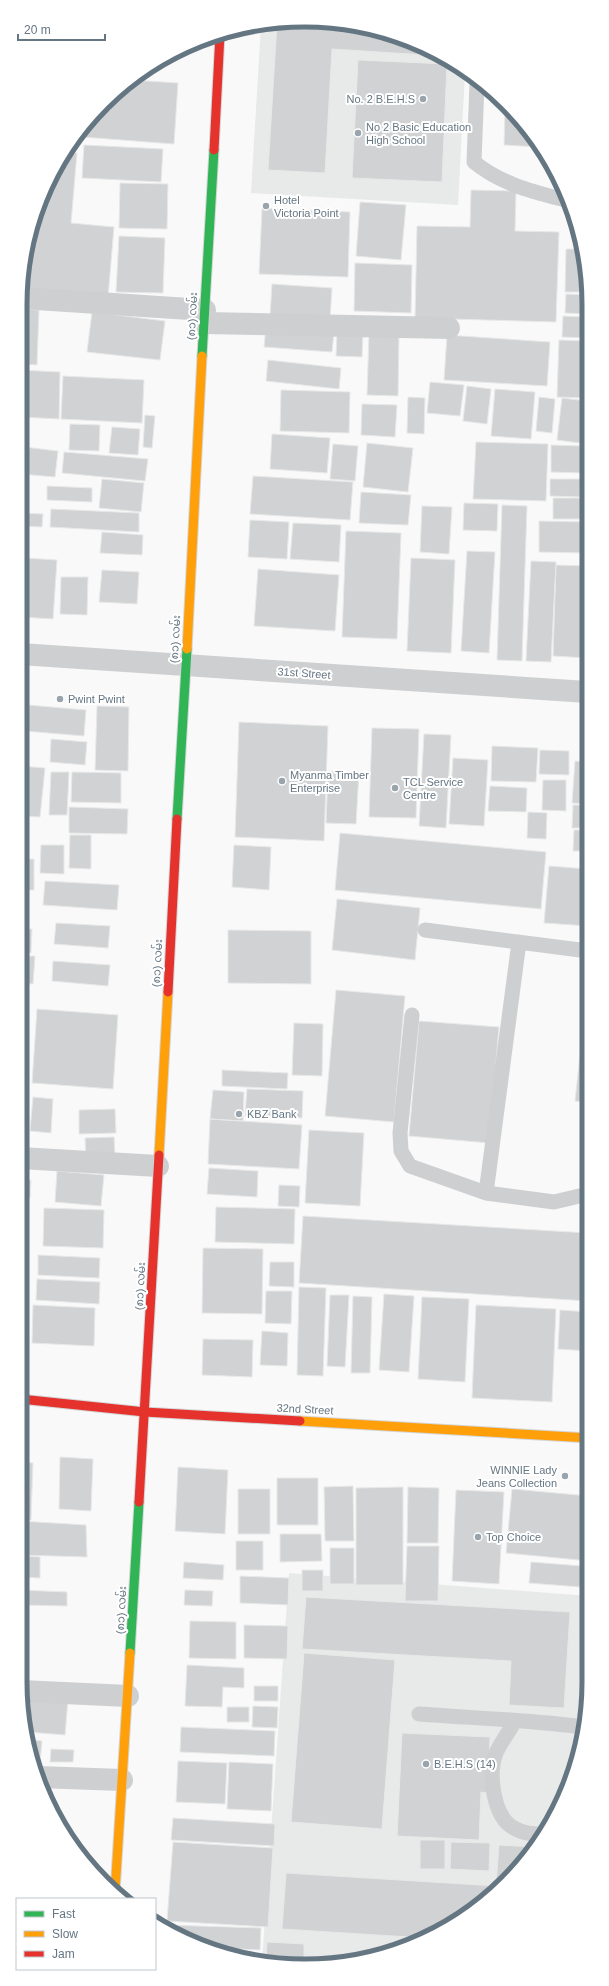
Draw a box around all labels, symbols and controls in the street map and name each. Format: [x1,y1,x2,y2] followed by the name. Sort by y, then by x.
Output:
[18,16,105,42] scale bar
[24,23,51,37] text: 20 m
[347,93,415,105] place label: No. 2 B.E.H.S
[418,94,428,104] marker: No. 2 B.E.H.S
[366,121,471,146] place label: No 2 Basic Education High School
[353,128,363,138] marker: No 2 Basic Education High School
[274,194,339,219] place label: Hotel Victoria Point
[261,201,271,211] marker: Hotel Victoria Point
[184,291,199,340] street label: (၈၁) လမ်း
[167,614,182,663] street label: (၈၁) လမ်း
[277,665,331,681] street label: 31st Street
[68,693,125,705] place label: Pwint Pwint
[55,694,65,704] marker: Pwint Pwint
[290,769,369,794] place label: Myanma Timber Enterprise
[277,776,287,786] marker: Myanma Timber Enterprise
[403,776,463,801] place label: TCL Service Centre
[390,783,400,793] marker: TCL Service Centre
[149,938,164,987] street label: (၈၁) လမ်း
[247,1108,297,1120] place label: KBZ Bank
[234,1109,244,1119] marker: KBZ Bank
[132,1261,147,1310] street label: (၈၁) လမ်း
[276,1402,334,1416] street label: 32nd Street
[476,1464,557,1489] place label: WINNIE Lady Jeans Collection
[560,1471,570,1481] marker: WINNIE Lady Jeans Collection
[486,1531,541,1543] place label: Top Choice
[473,1532,483,1542] marker: Top Choice
[113,1585,128,1634] street label: (၈၁) လမ်း
[434,1758,496,1770] place label: B.E.H.S (14)
[421,1759,431,1769] marker: B.E.H.S (14)
[16,1898,156,1970] legend
[52,1907,76,1921] text: Fast
[52,1927,78,1941] text: Slow
[52,1947,75,1961] text: Jam

